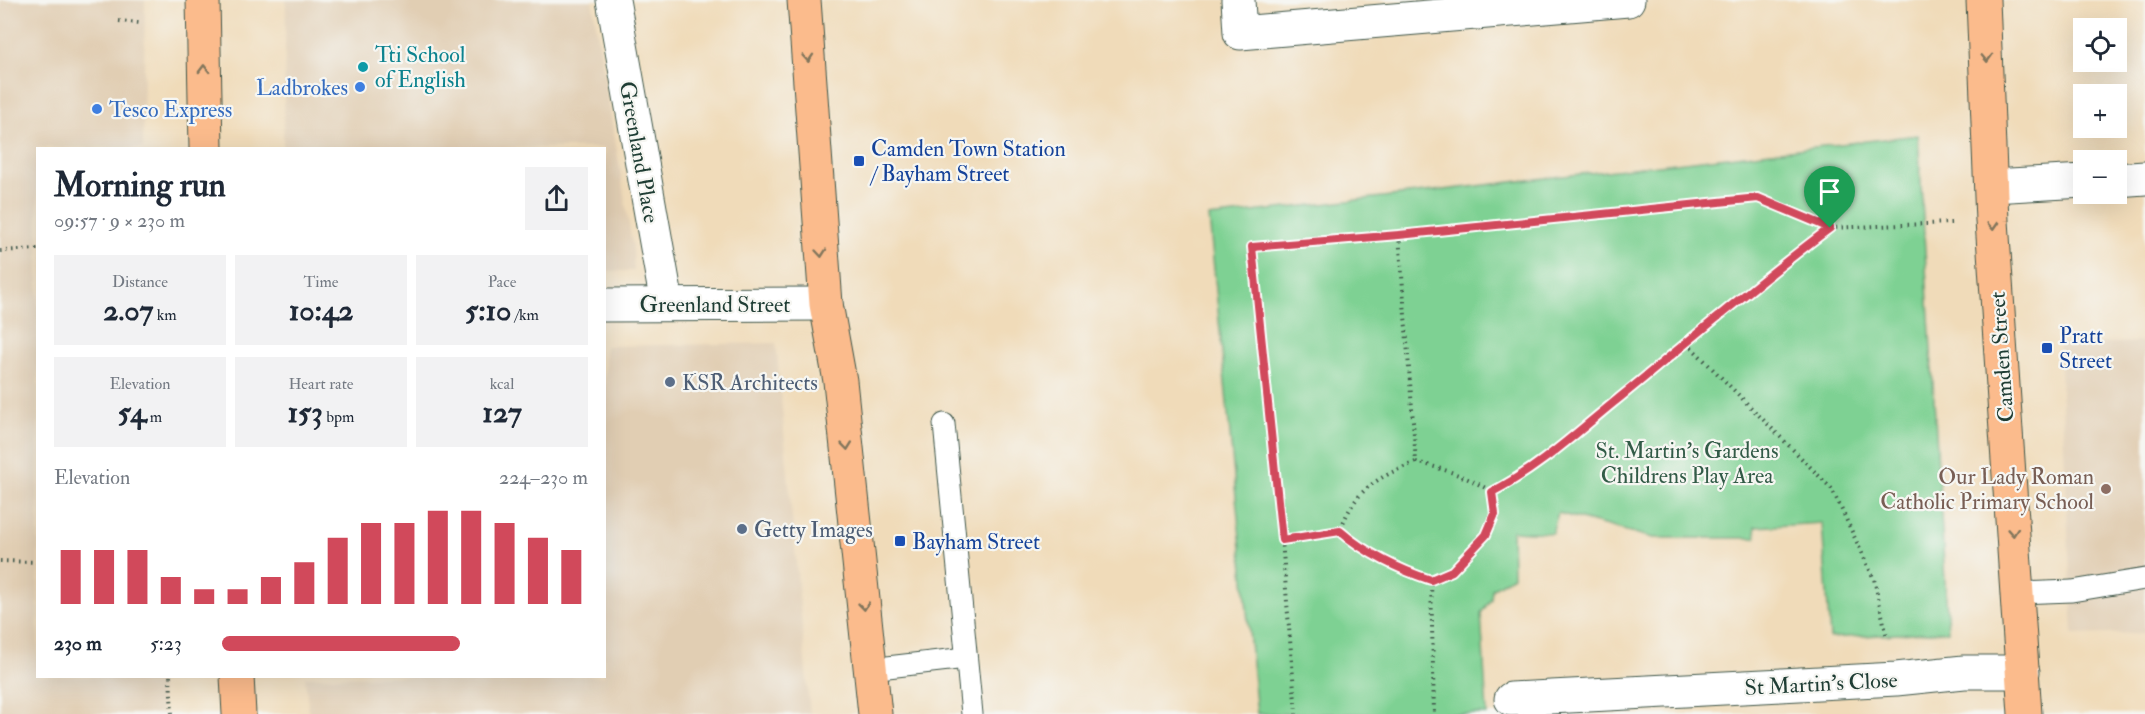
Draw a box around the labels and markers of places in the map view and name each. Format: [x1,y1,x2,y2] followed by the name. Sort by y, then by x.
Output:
[375,41,466,94] place label: Tti School of English
[356,60,370,74] marker: Tti School of English
[256,74,348,102] place label: Ladbrokes
[353,80,367,94] marker: Ladbrokes
[109,96,232,125] place label: Tesco Express
[90,102,104,116] marker: Tesco Express
[869,135,1066,188] place label: Camden Town Station / Bayham Street
[852,154,866,168] marker: Camden Town Station / Bayham Street
[1804,166,1855,228] pin
[2059,322,2112,375] place label: Pratt Street
[2040,341,2054,355] marker: Pratt Street
[682,369,818,397] place label: KSR Architects
[663,375,677,389] marker: KSR Architects
[1880,463,2094,516] place label: Our Lady Roman Catholic Primary School
[2099,482,2113,496] marker: Our Lady Roman Catholic Primary School
[754,516,873,544] place label: Getty Images
[735,522,749,536] marker: Getty Images
[912,528,1040,556] place label: Bayham Street
[893,534,907,548] marker: Bayham Street

